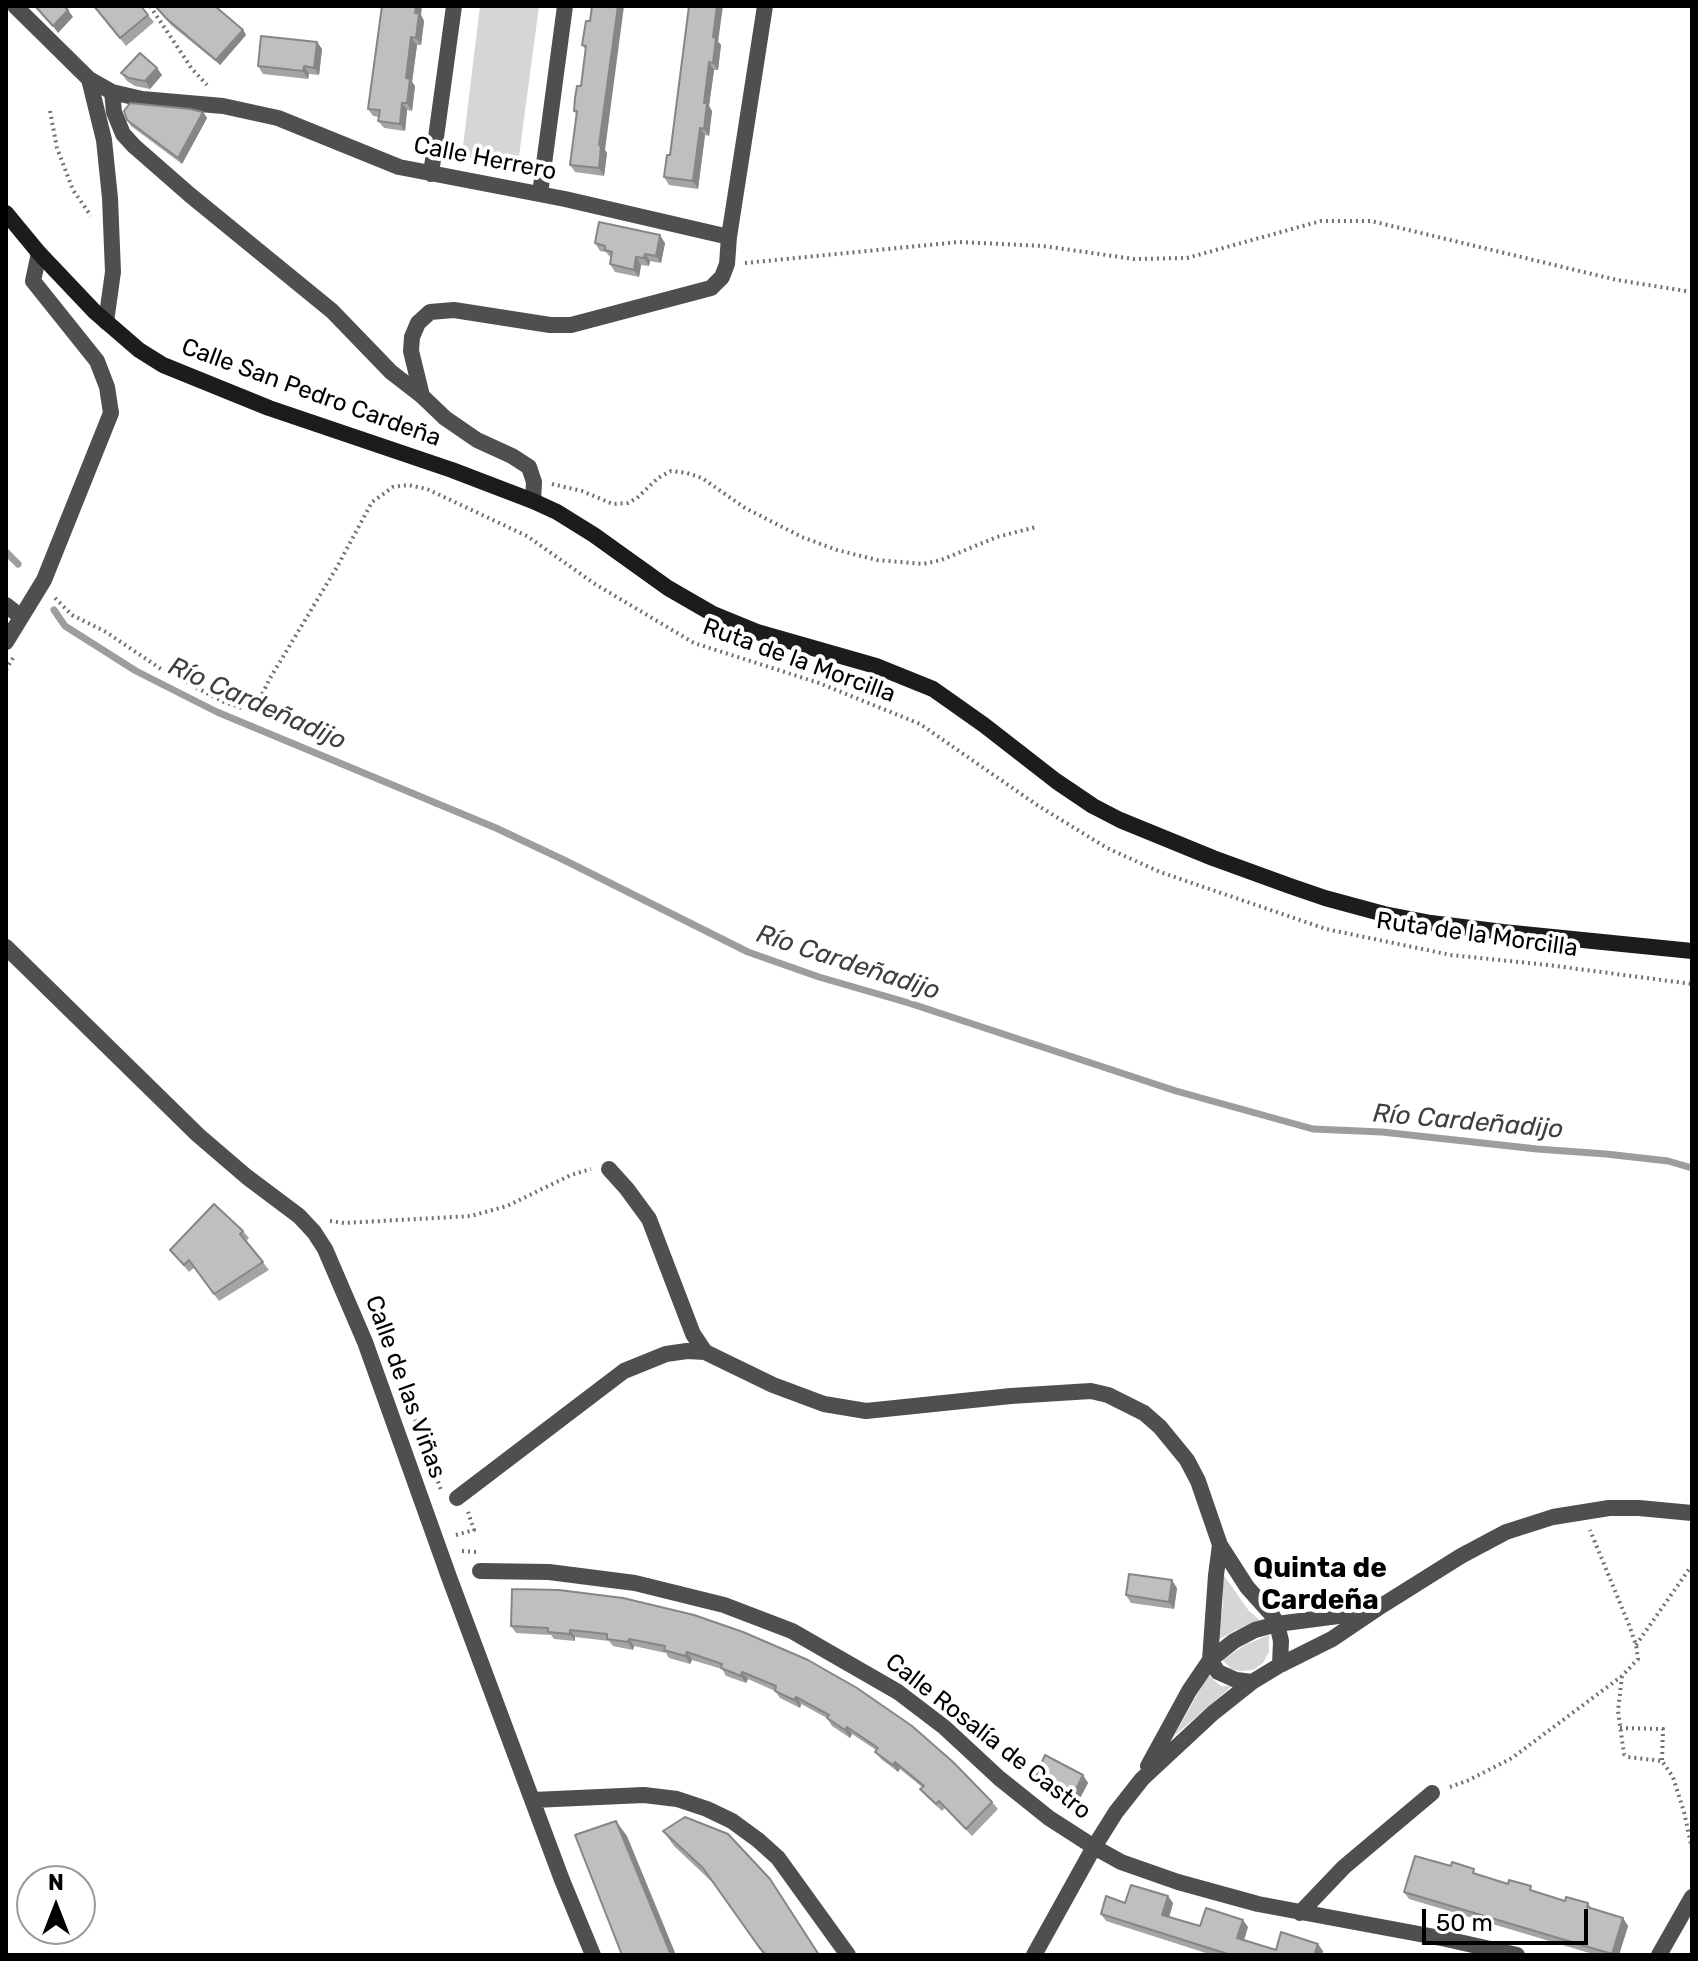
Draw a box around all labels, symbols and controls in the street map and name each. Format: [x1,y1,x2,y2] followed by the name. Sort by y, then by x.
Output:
[411,131,559,187] street label: Calle Herrero
[177,333,445,453] street label: Calle San Pedro Cardeña
[699,613,899,709] street label: Ruta de la Morcilla
[163,651,351,757] water label: Río Cardeñadijo
[1375,907,1579,963] street label: Ruta de la Morcilla
[752,919,944,1007] water label: Río Cardeñadijo
[1371,1098,1565,1146] water label: Río Cardeñadijo
[359,1292,451,1482] street label: Calle de las Viñas
[1253,1552,1387,1618] district label: Quinta de Cardeña
[879,1648,1097,1826] street label: Calle Rosalía de Castro
[16,1865,96,1945] north arrow
[48,1869,64,1896] text: N
[1426,1893,1592,1943] scale bar
[1436,1909,1493,1937] text: 50 m

